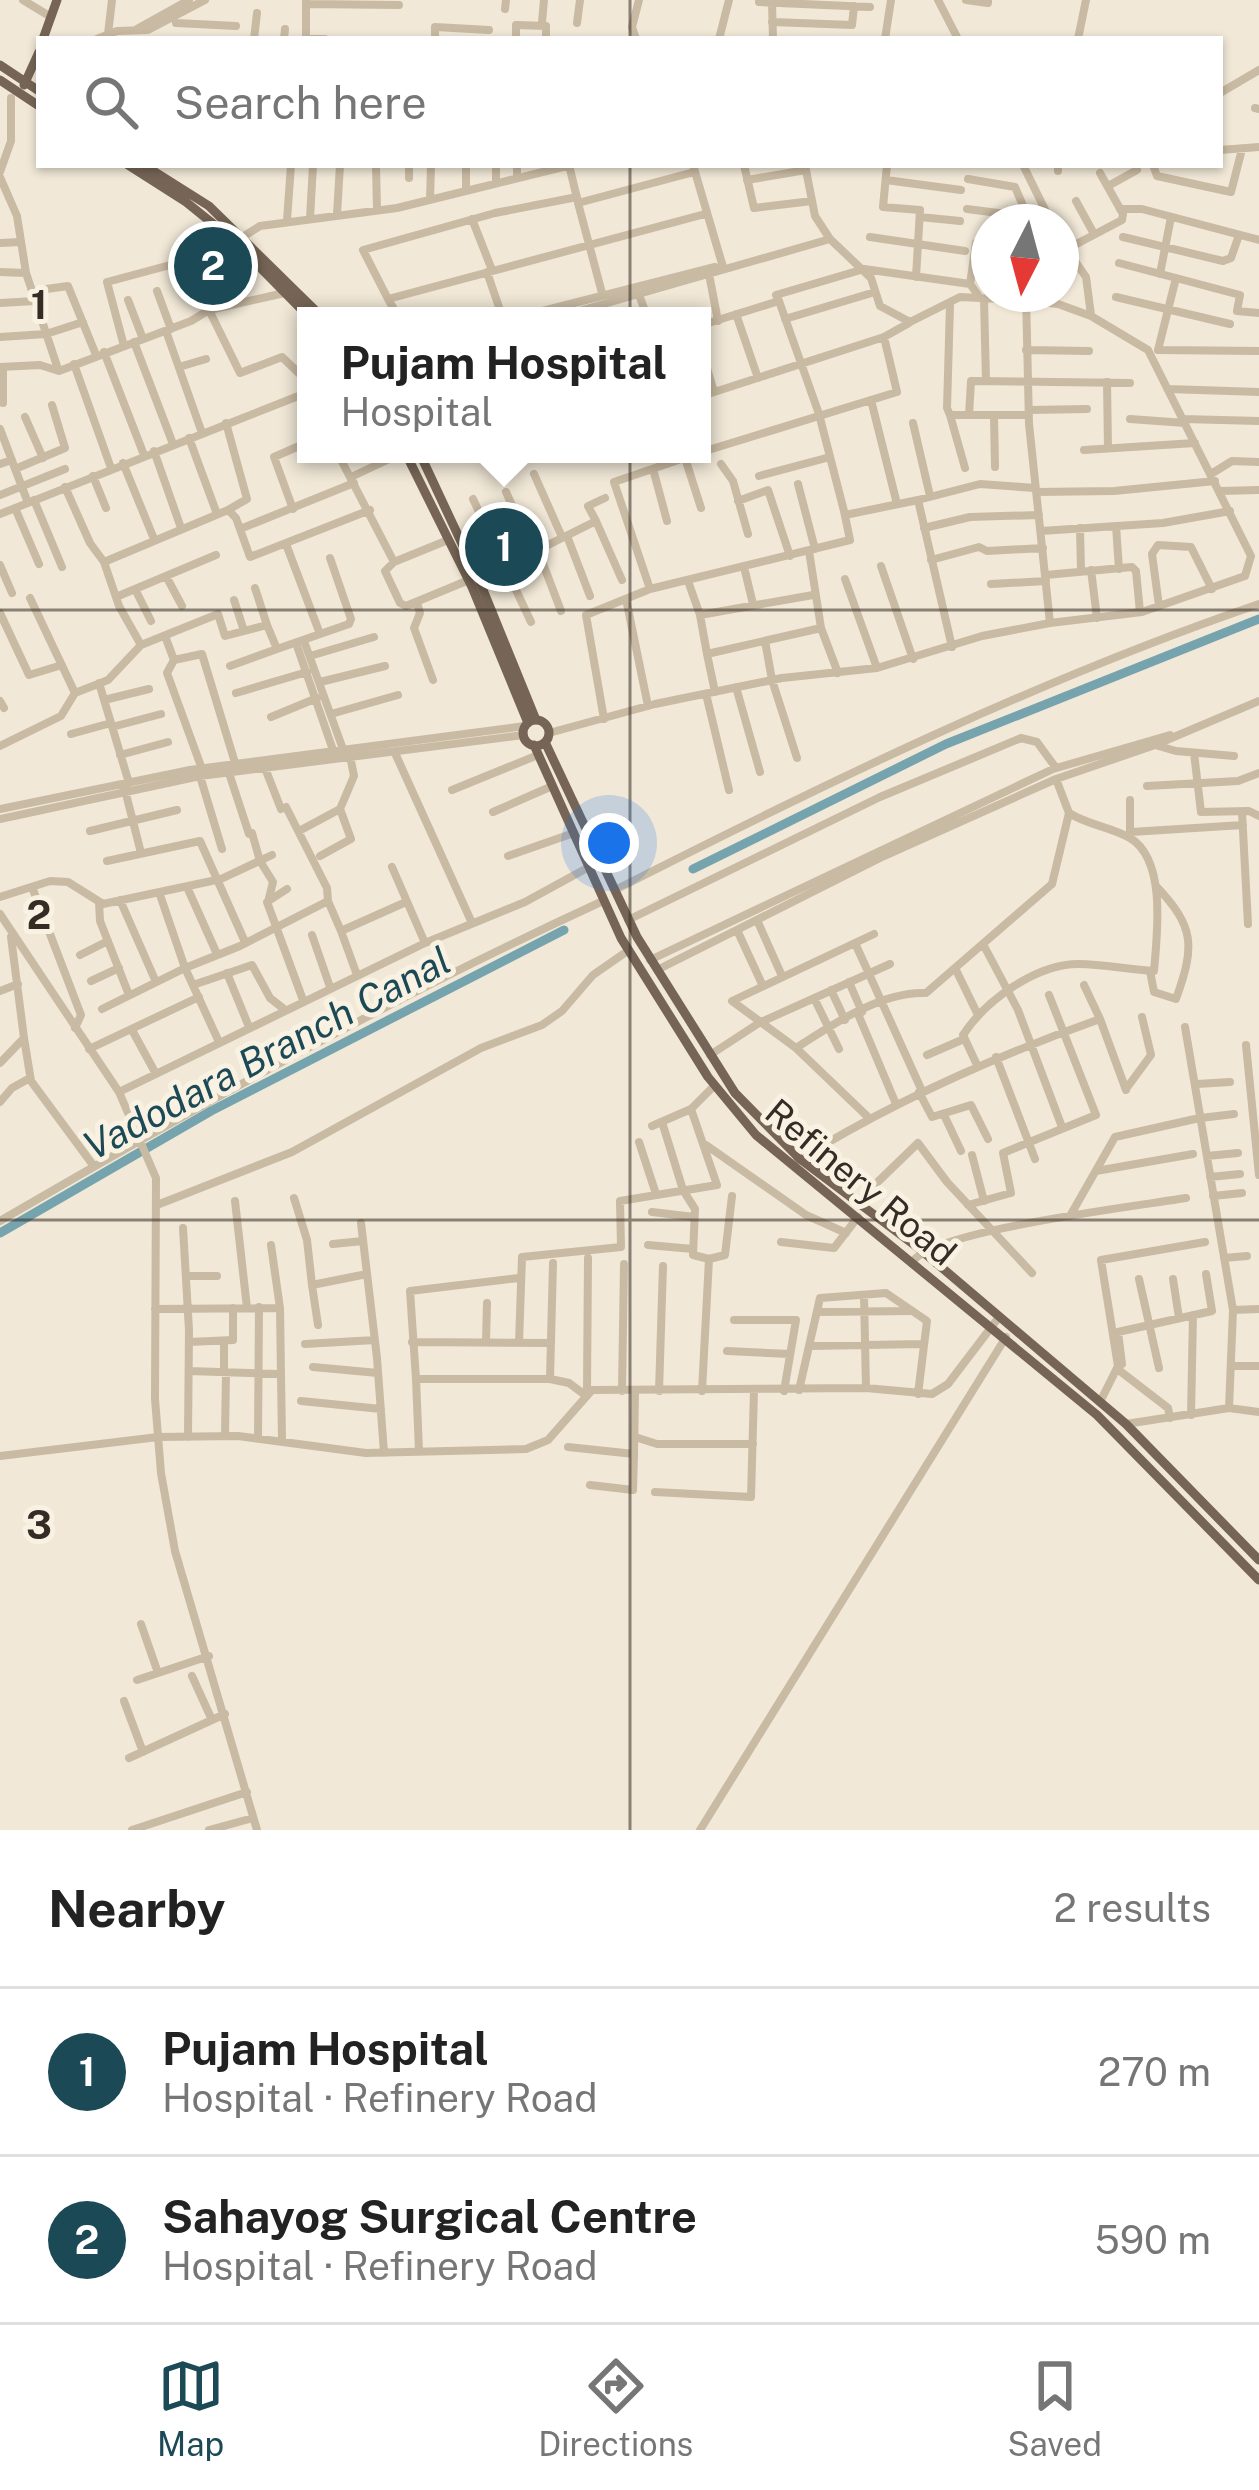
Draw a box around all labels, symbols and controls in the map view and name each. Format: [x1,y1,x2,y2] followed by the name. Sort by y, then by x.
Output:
[36,36,1223,168] search box
[78,69,144,135] icon: search
[174,76,427,129] text: Search here
[971,204,1079,312] north arrow
[174,221,252,311] pin: 2
[31,282,47,328] text: 1
[297,307,711,463] popup
[341,336,667,389] text: Pujam Hospital
[341,389,493,435] text: Hospital
[465,502,543,592] pin: 1
[579,813,639,873] your location
[27,892,51,938] text: 2
[76,937,458,1169] water label: Vadodara Branch Canal
[757,1090,965,1274] street label: Refinery Road
[26,1502,52,1548] text: 3
[48,1879,225,1938] text: Nearby
[1054,1885,1211,1931] text: 2 results
[162,2022,489,2075] text: Pujam Hospital
[79,2049,95,2095] text: 1
[1098,2049,1211,2095] text: 270 m
[162,2075,597,2121] text: Hospital · Refinery Road
[162,2190,697,2243] text: Sahayog Surgical Centre
[75,2217,99,2263] text: 2
[1095,2217,1211,2263] text: 590 m
[162,2243,597,2289] text: Hospital · Refinery Road
[157,2353,224,2463] tab: Map
[538,2353,693,2463] tab: Directions
[1008,2353,1102,2463] tab: Saved

